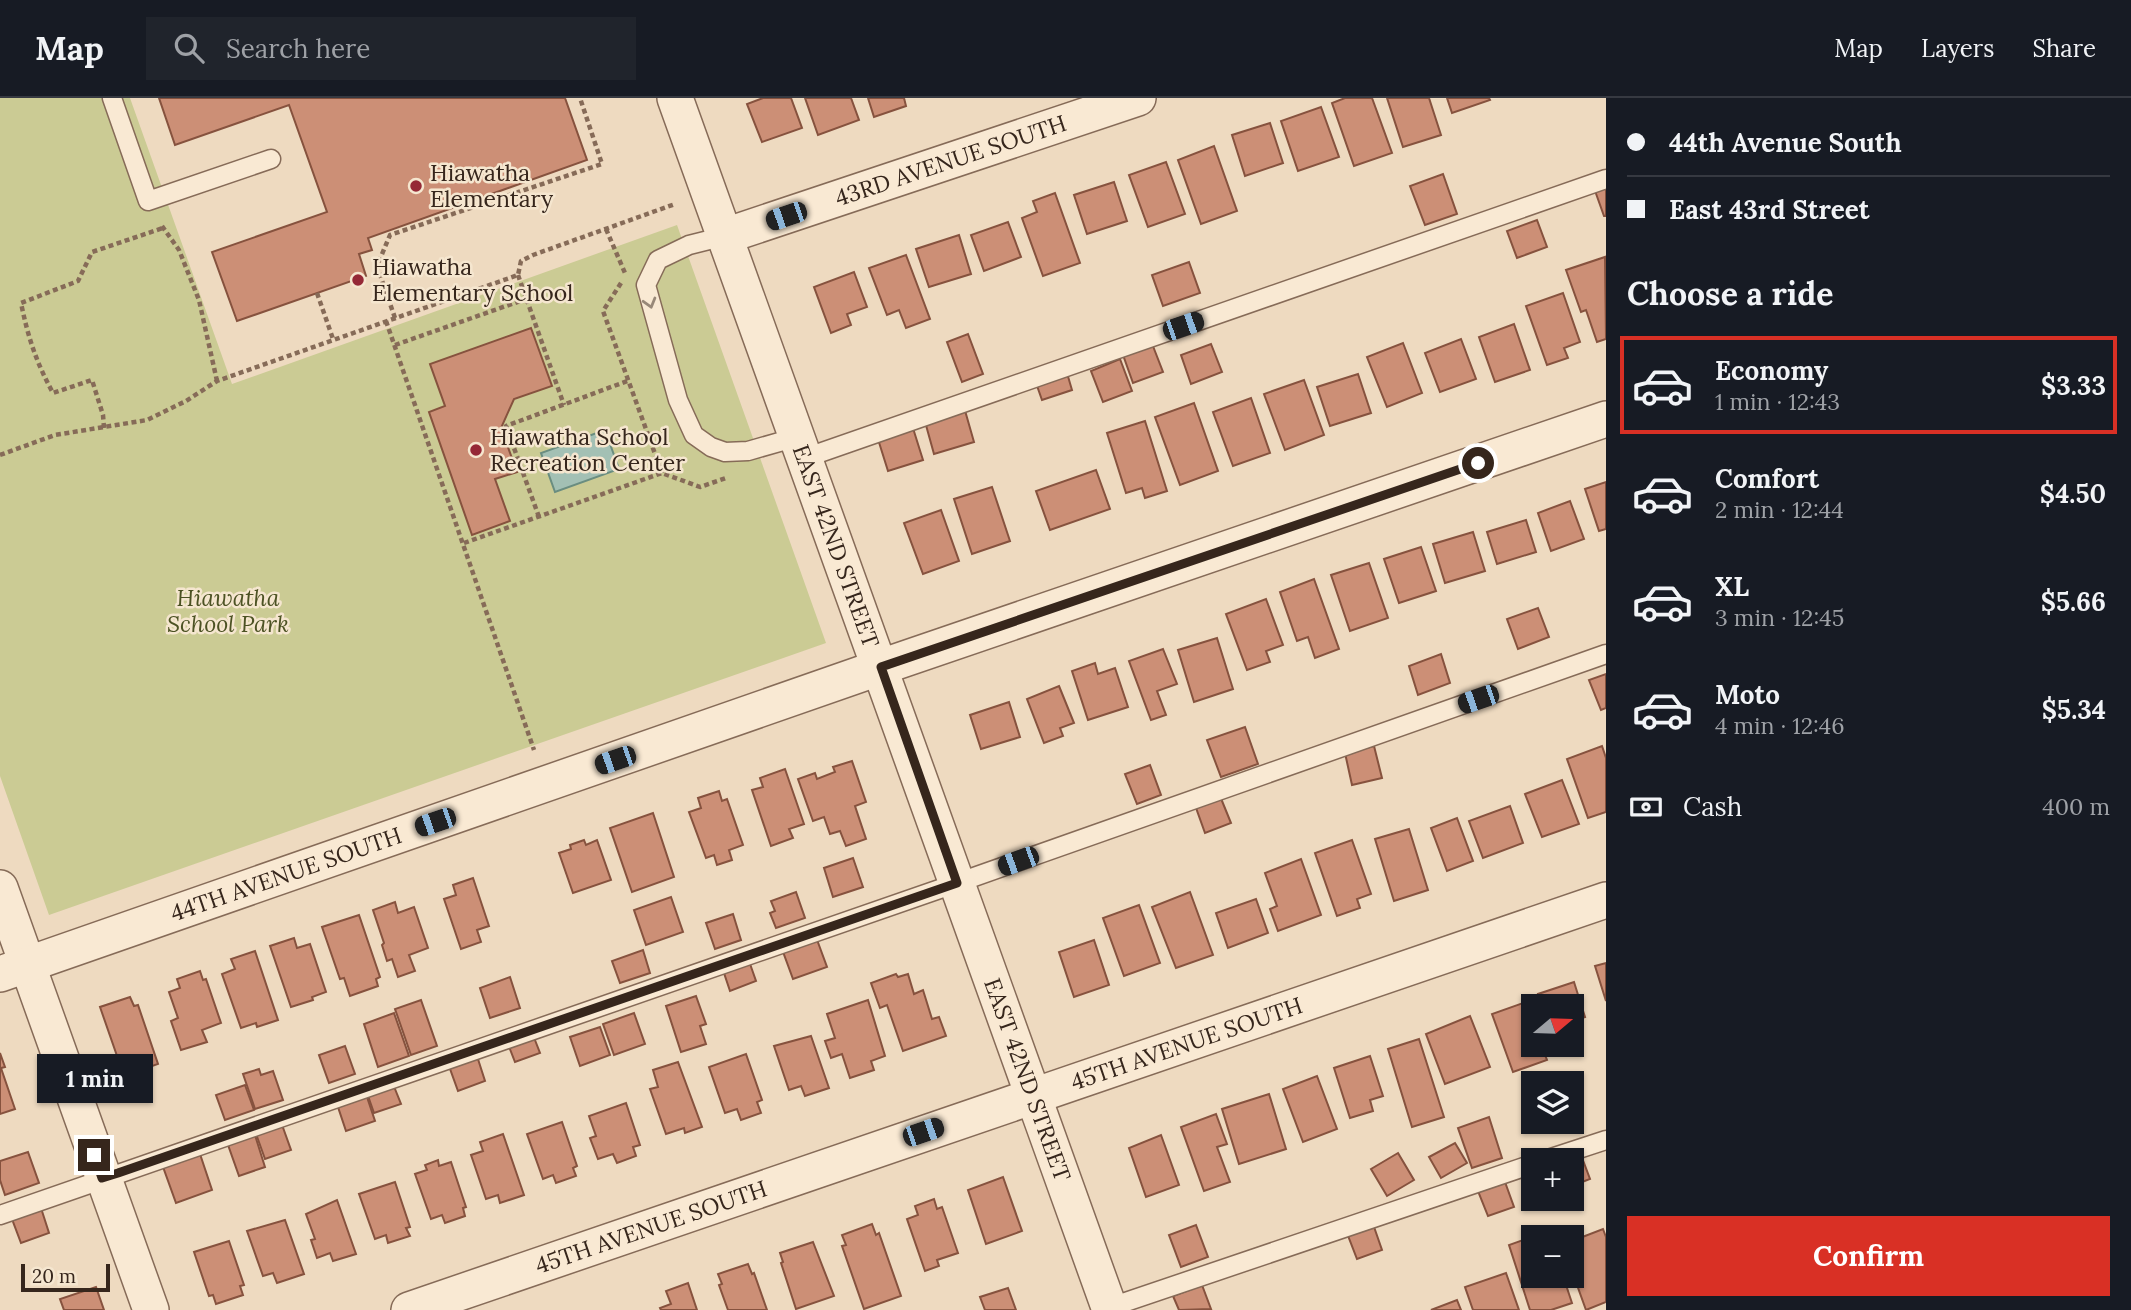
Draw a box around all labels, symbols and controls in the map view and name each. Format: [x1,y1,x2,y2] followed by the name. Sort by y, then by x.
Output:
[146,17,636,80] search box
[35,27,104,69] text: Map
[170,29,208,67] icon: search
[226,32,370,65] text: Search here
[1834,33,1883,64] text: Map
[1921,33,1994,64] text: Layers
[2032,33,2096,64] text: Share
[831,108,1070,212] street label: 43RD AVENUE SOUTH
[1669,126,1902,159] text: 44th Avenue South
[430,158,554,213] place label: Hiawatha Elementary
[408,178,424,194] marker: Hiawatha Elementary
[1669,193,1870,226] text: East 43rd Street
[763,199,810,233] car
[372,252,573,307] place label: Hiawatha Elementary School
[350,272,366,288] marker: Hiawatha Elementary School
[1627,273,1834,314] text: Choose a ride
[642,296,657,308] one-way arrow
[1160,309,1207,343] car
[1631,354,1694,417] icon: car
[1715,354,1828,387] text: Economy
[2041,369,2106,402] text: $3.33
[1715,387,1840,416] text: 1 min · 12:43
[490,422,685,477] place label: Hiawatha School Recreation Center
[787,440,886,652] street label: EAST 42ND STREET
[468,442,484,458] marker: Hiawatha School Recreation Center
[1462,447,1494,479] route start
[1631,462,1694,525] icon: car
[1715,462,1819,495] text: Comfort
[2040,477,2106,510] text: $4.50
[1715,495,1844,524] text: 2 min · 12:44
[1631,570,1694,633] icon: car
[1715,570,1749,603] text: XL
[167,583,289,638] park label: Hiawatha School Park
[2041,585,2106,618] text: $5.66
[1715,603,1844,632] text: 3 min · 12:45
[1631,678,1694,741] icon: car
[1715,678,1780,711] text: Moto
[1455,682,1502,716] car
[2042,693,2106,726] text: $5.34
[1715,711,1845,740] text: 4 min · 12:46
[592,743,639,777] car
[1627,788,1665,826] icon: cash
[1683,790,1742,823] text: Cash
[2042,792,2110,821] text: 400 m
[412,805,459,839] car
[166,820,405,927] street label: 44TH AVENUE SOUTH
[995,844,1042,878] car
[978,974,1078,1185] street label: EAST 42ND STREET
[1067,990,1306,1096] street label: 45TH AVENUE SOUTH
[1521,994,1584,1057] north arrow
[1521,994,1584,1288] map controls
[36,1054,152,1102] callout: 1 min
[66,1064,124,1093] text: 1 min
[1521,1071,1584,1134] button: layers
[900,1115,947,1149] car
[78,1139,110,1171] route end
[1521,1148,1584,1211] button: +
[531,1173,771,1280] street label: 45TH AVENUE SOUTH
[1627,1216,2110,1296] button: Confirm
[1521,1225,1584,1288] button: −
[21,1261,110,1293] scale bar
[32,1264,76,1288] text: 20 m

